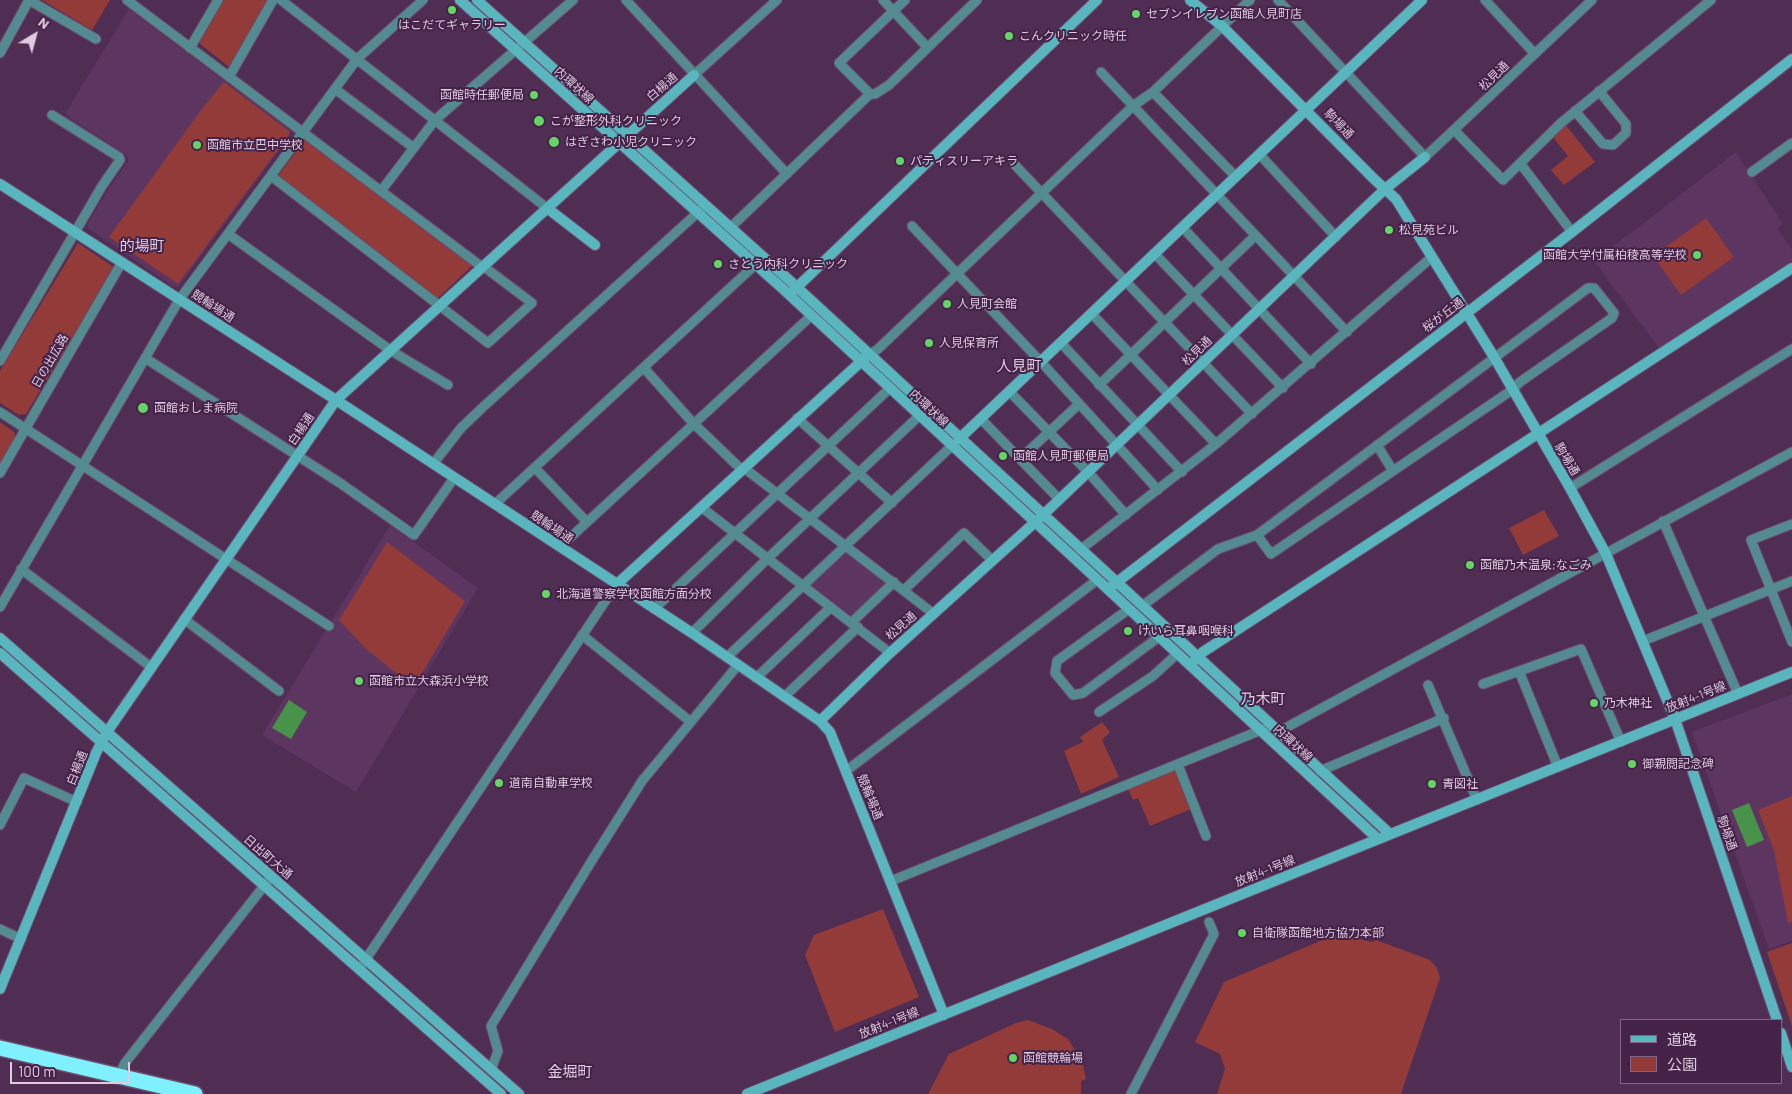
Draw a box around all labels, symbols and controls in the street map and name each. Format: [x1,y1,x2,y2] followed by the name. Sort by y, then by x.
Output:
[446,4,458,16] marker: はこだてギャラリー
[1146,7,1302,21] place label: セブンイレブン函館人見町店
[1130,8,1142,20] marker: セブンイレブン函館人見町店
[10,10,60,60] north arrow
[35,13,53,32] text: N
[398,18,506,32] place label: はこだてギャラリー
[1019,29,1127,43] place label: こんクリニック時任
[1003,30,1015,42] marker: こんクリニック時任
[1476,58,1512,94] street label: 松見通
[551,64,597,106] street label: 内環状線
[644,70,680,104] street label: 白楊通
[440,88,524,102] place label: 函館時任郵便局
[528,89,540,101] marker: 函館時任郵便局
[1321,106,1357,142] street label: 駒場通
[532,114,546,128] marker: こが整形外科クリニック
[550,114,682,128] place label: こが整形外科クリニック
[547,135,561,149] marker: はぎさわ小児クリニック
[565,135,697,149] place label: はぎさわ小児クリニック
[207,138,303,152] place label: 函館市立巴中学校
[191,139,203,151] marker: 函館市立巴中学校
[910,154,1018,168] place label: パティスリーアキラ
[894,155,906,167] marker: パティスリーアキラ
[1399,223,1459,237] place label: 松見苑ビル
[1383,224,1395,236] marker: 松見苑ビル
[120,237,164,255] district label: 的場町
[1543,248,1687,262] place label: 函館大学付属柏稜高等学校
[1691,249,1703,261] marker: 函館大学付属柏稜高等学校
[728,257,848,271] place label: さとう内科クリニック
[712,258,724,270] marker: さとう内科クリニック
[189,287,237,325] street label: 競輪場通
[1419,295,1467,335] street label: 桜が丘通
[957,297,1017,311] place label: 人見町会館
[941,298,953,310] marker: 人見町会館
[29,331,71,391] street label: 日の出広路
[1179,333,1215,369] street label: 松見通
[939,336,999,350] place label: 人見保育所
[923,337,935,349] marker: 人見保育所
[997,357,1041,375] district label: 人見町
[907,386,951,430] street label: 内環状線
[136,401,150,415] marker: 函館おしま病院
[154,401,238,415] place label: 函館おしま病院
[285,410,317,448] street label: 白楊通
[1552,440,1582,478] street label: 駒場通
[1013,449,1109,463] place label: 函館人見町郵便局
[997,450,1009,462] marker: 函館人見町郵便局
[528,508,576,546] street label: 競輪場通
[1480,558,1592,572] place label: 函館乃木温泉;なごみ
[1464,559,1476,571] marker: 函館乃木温泉;なごみ
[556,587,712,601] place label: 北海道警察学校函館方面分校
[540,588,552,600] marker: 北海道警察学校函館方面分校
[883,609,919,643] street label: 松見通
[1138,624,1234,638] place label: けいら耳鼻咽喉科
[1122,625,1134,637] marker: けいら耳鼻咽喉科
[369,674,489,688] place label: 函館市立大森浜小学校
[353,675,365,687] marker: 函館市立大森浜小学校
[1664,678,1728,716] street label: 放射4-1号線
[1241,690,1285,708] district label: 乃木町
[1604,696,1652,710] place label: 乃木神社
[1588,697,1600,709] marker: 乃木神社
[1271,721,1315,765] street label: 内環状線
[64,749,90,787] street label: 白楊通
[1642,757,1714,771] place label: 御親閲記念碑
[1626,758,1638,770] marker: 御親閲記念碑
[854,772,886,822] street label: 競輪場通
[509,776,593,790] place label: 道南自動車学校
[493,777,505,789] marker: 道南自動車学校
[1442,777,1478,791] place label: 青図社
[1426,778,1438,790] marker: 青図社
[1714,814,1740,852] street label: 駒場通
[241,832,295,882] street label: 日出町大通
[1233,852,1297,890] street label: 放射4-1号線
[1252,926,1384,940] place label: 自衛隊函館地方協力本部
[1236,927,1248,939] marker: 自衛隊函館地方協力本部
[857,1004,921,1042] street label: 放射4-1号線
[1620,1019,1782,1084] legend
[1667,1030,1697,1048] text: 道路
[1023,1051,1083,1065] place label: 函館競輪場
[12,1052,132,1084] scale bar
[1007,1052,1019,1064] marker: 函館競輪場
[1667,1055,1697,1073] text: 公園
[18,1062,56,1080] text: 100 m
[548,1063,592,1081] district label: 金堀町

